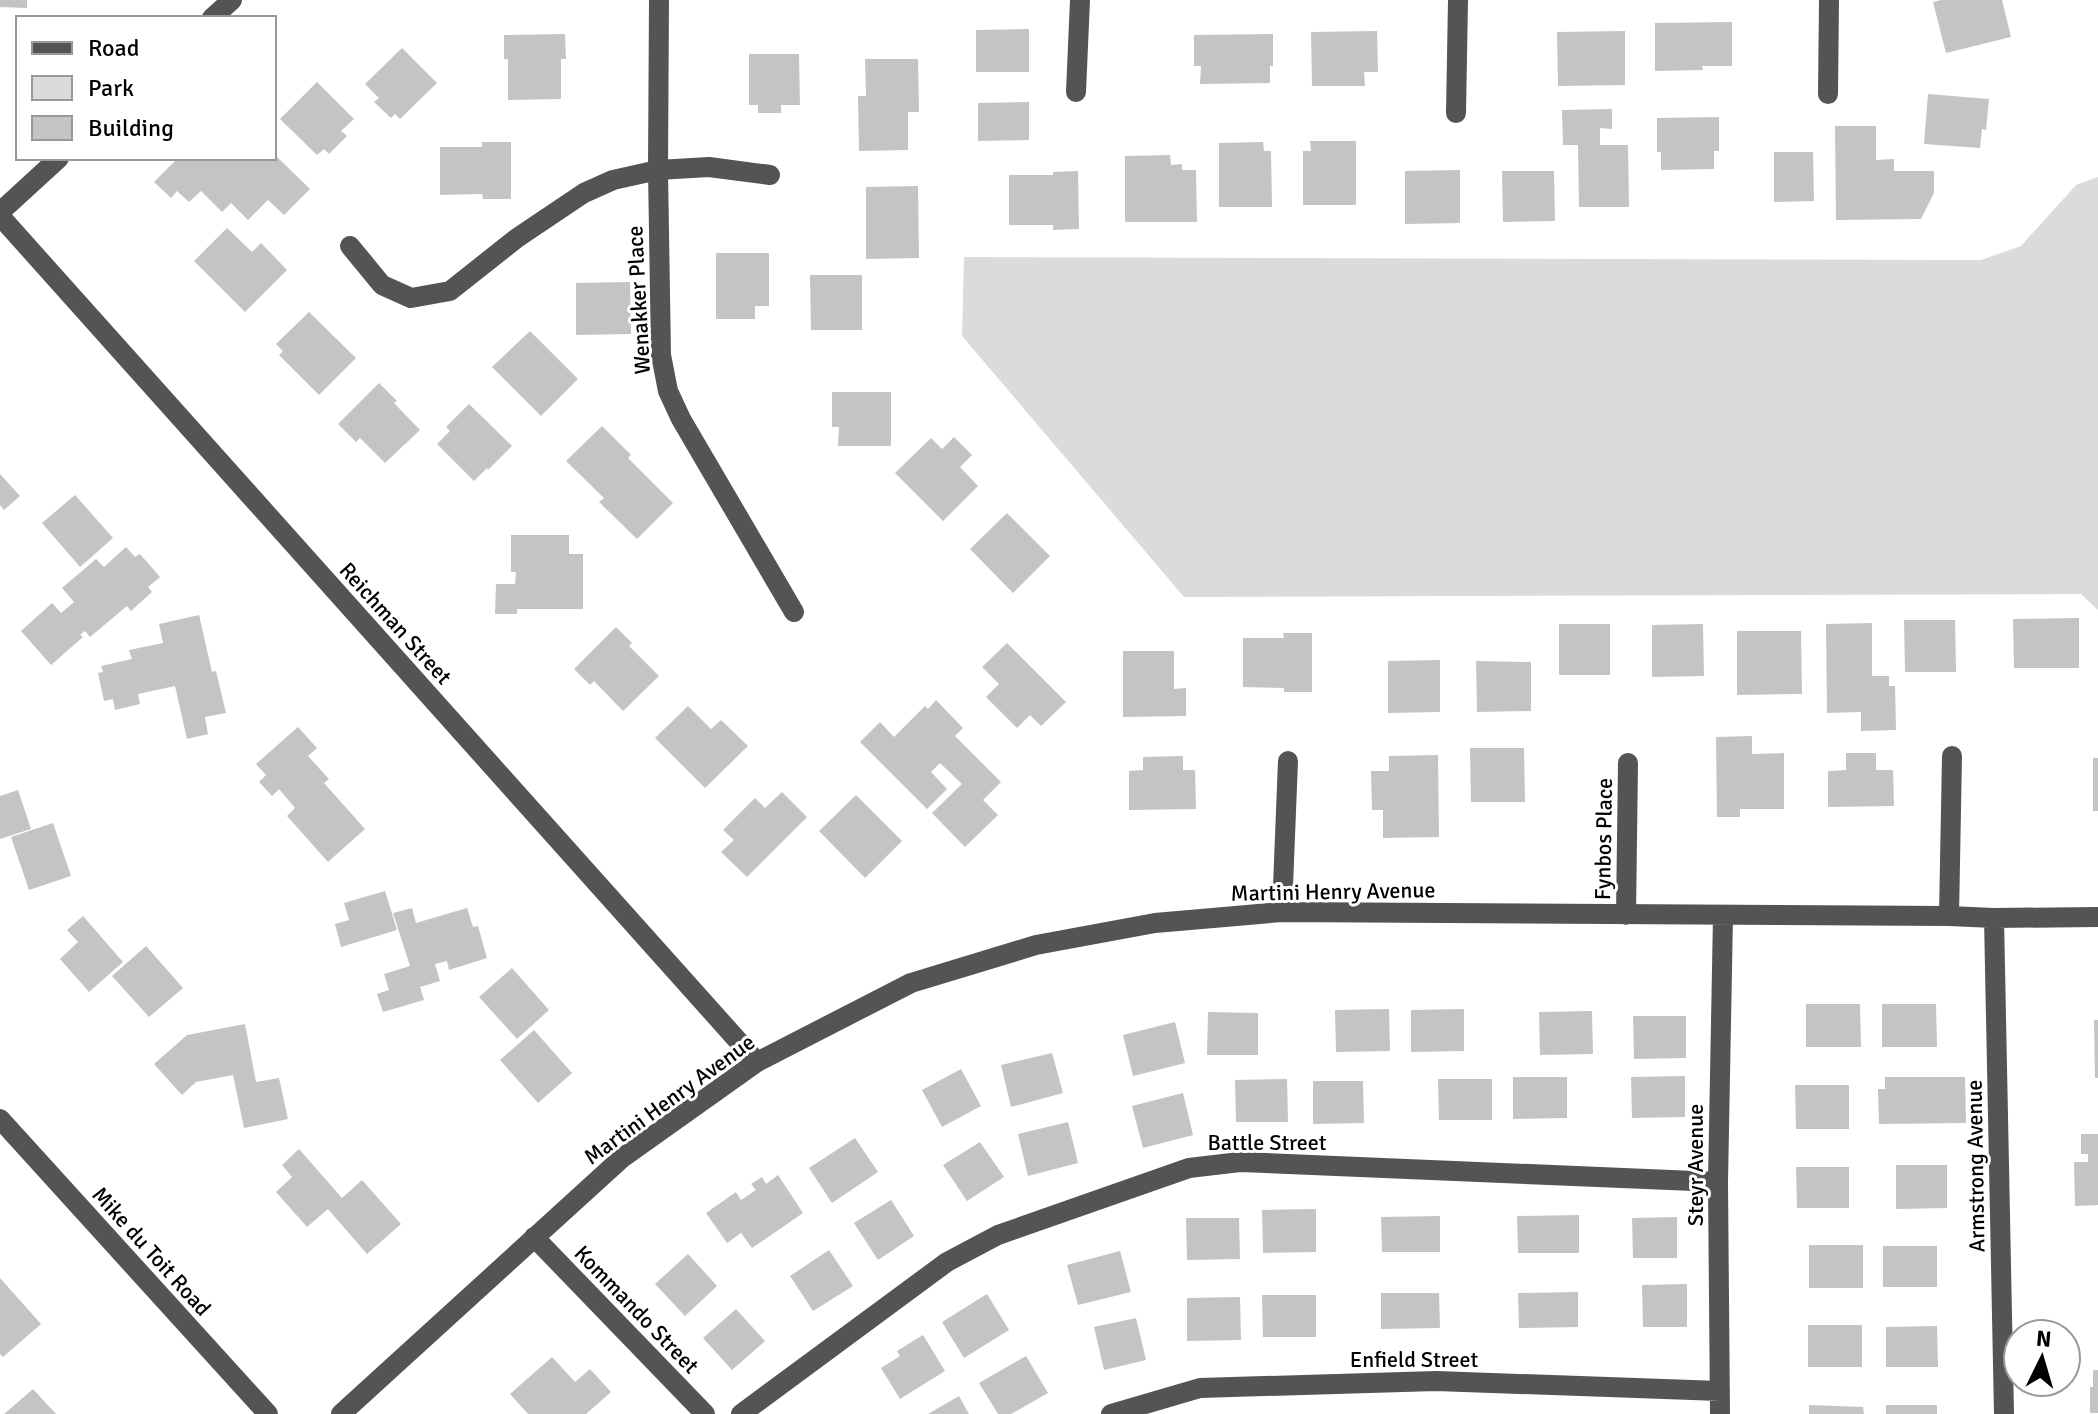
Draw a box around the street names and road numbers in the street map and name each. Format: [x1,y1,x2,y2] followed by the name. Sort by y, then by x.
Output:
[621,225,656,375] street label: Wenakker Place
[334,557,458,690] street label: Reichman Street
[1589,778,1618,900] street label: Fynbos Place
[1231,876,1436,907] street label: Martini Henry Avenue
[579,1028,760,1170] street label: Martini Henry Avenue
[1960,1079,1991,1253] street label: Armstrong Avenue
[1682,1104,1709,1226] street label: Steyr Avenue
[1207,1129,1327,1156] street label: Battle Street
[87,1181,217,1322] street label: Mike du Toit Road
[569,1240,705,1379] street label: Kommando Street
[1350,1346,1478,1373] street label: Enfield Street

